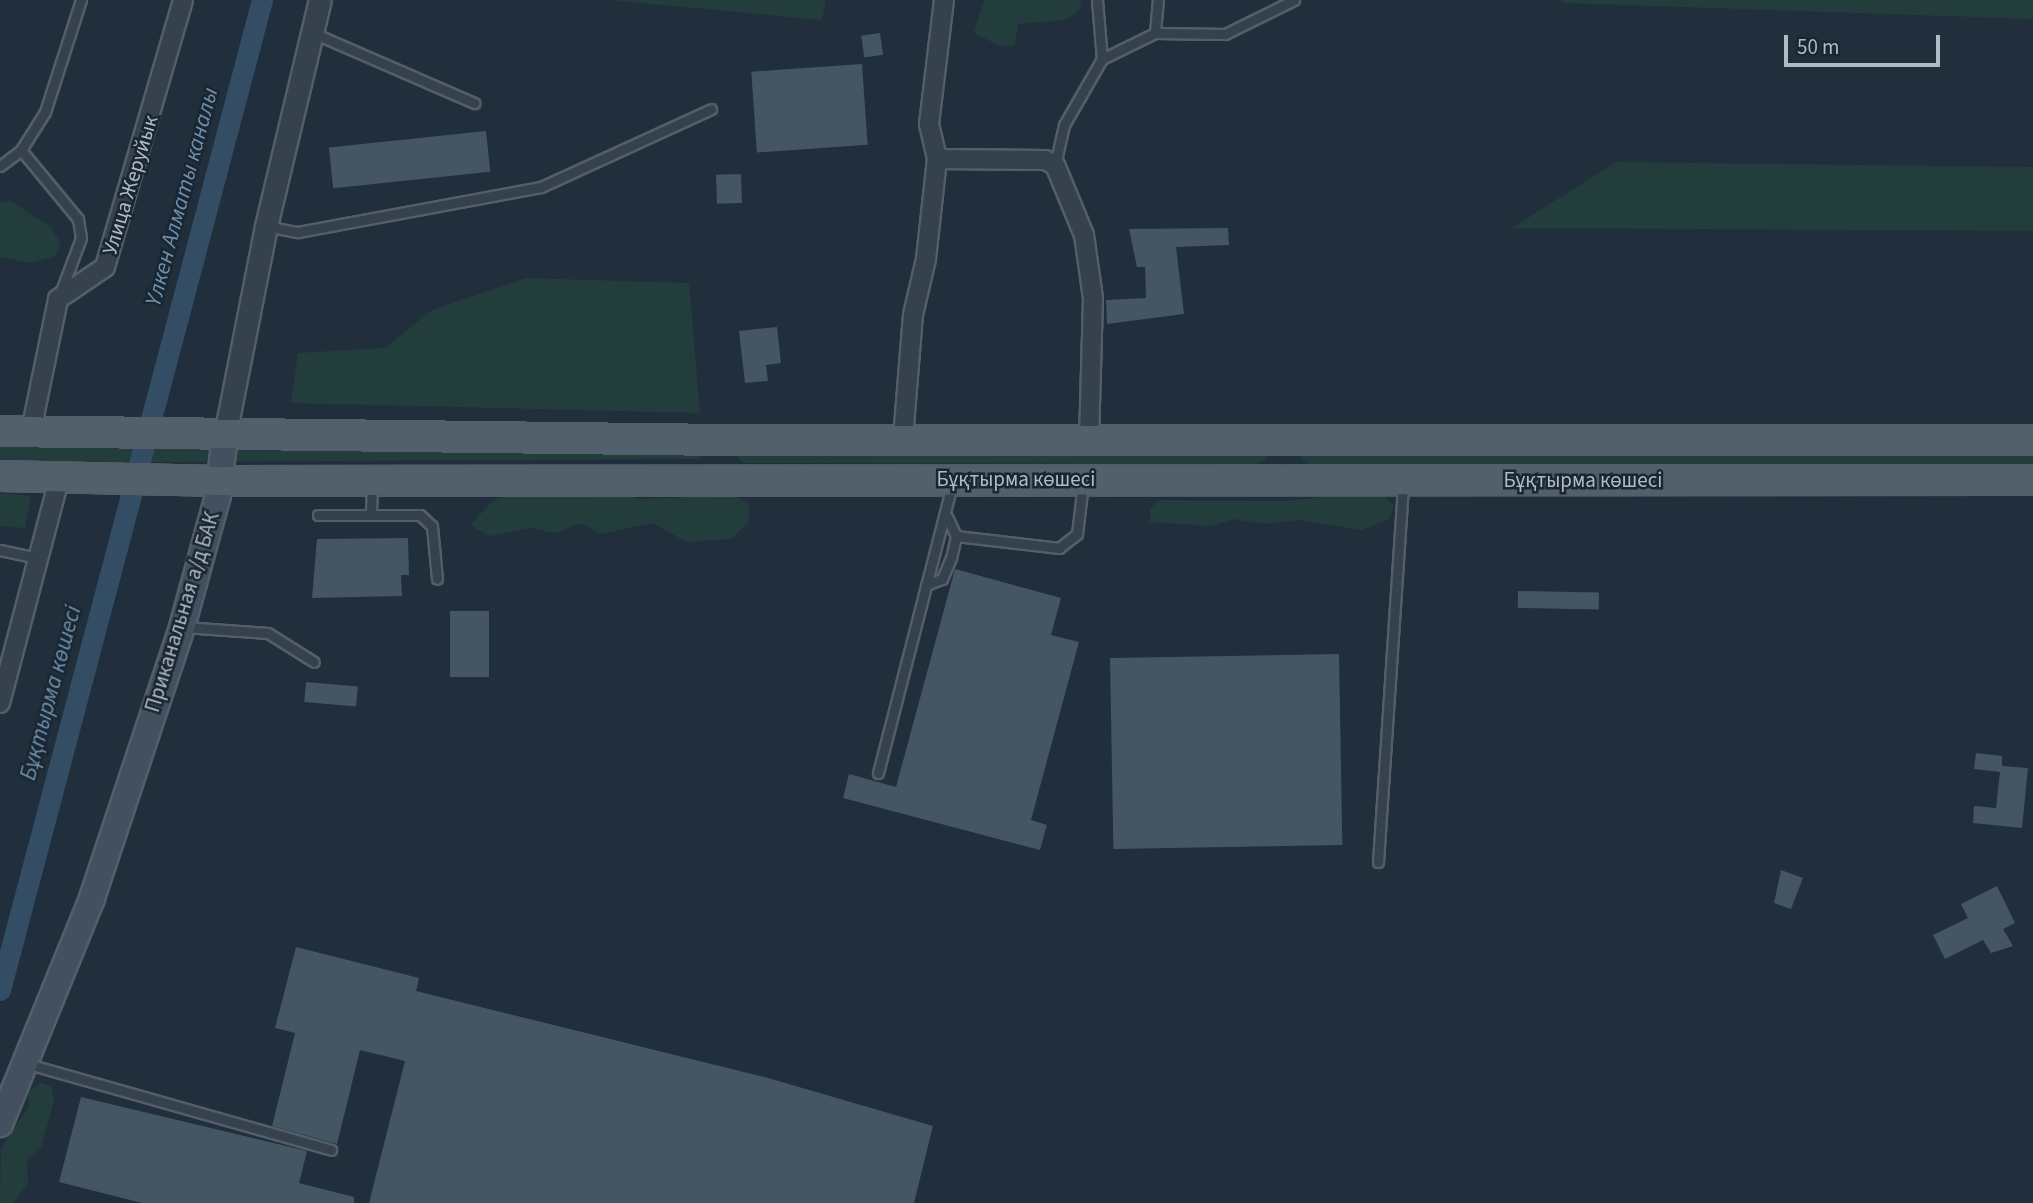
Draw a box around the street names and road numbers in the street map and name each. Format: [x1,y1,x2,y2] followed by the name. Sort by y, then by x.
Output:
[97,112,163,258] street label: Улица Жеруйык
[937,466,1095,492] street label: Бұқтырма көшесі
[1504,467,1662,493] street label: Бұқтырма көшесі
[140,509,224,715] street label: Приканальная а/д БАК

